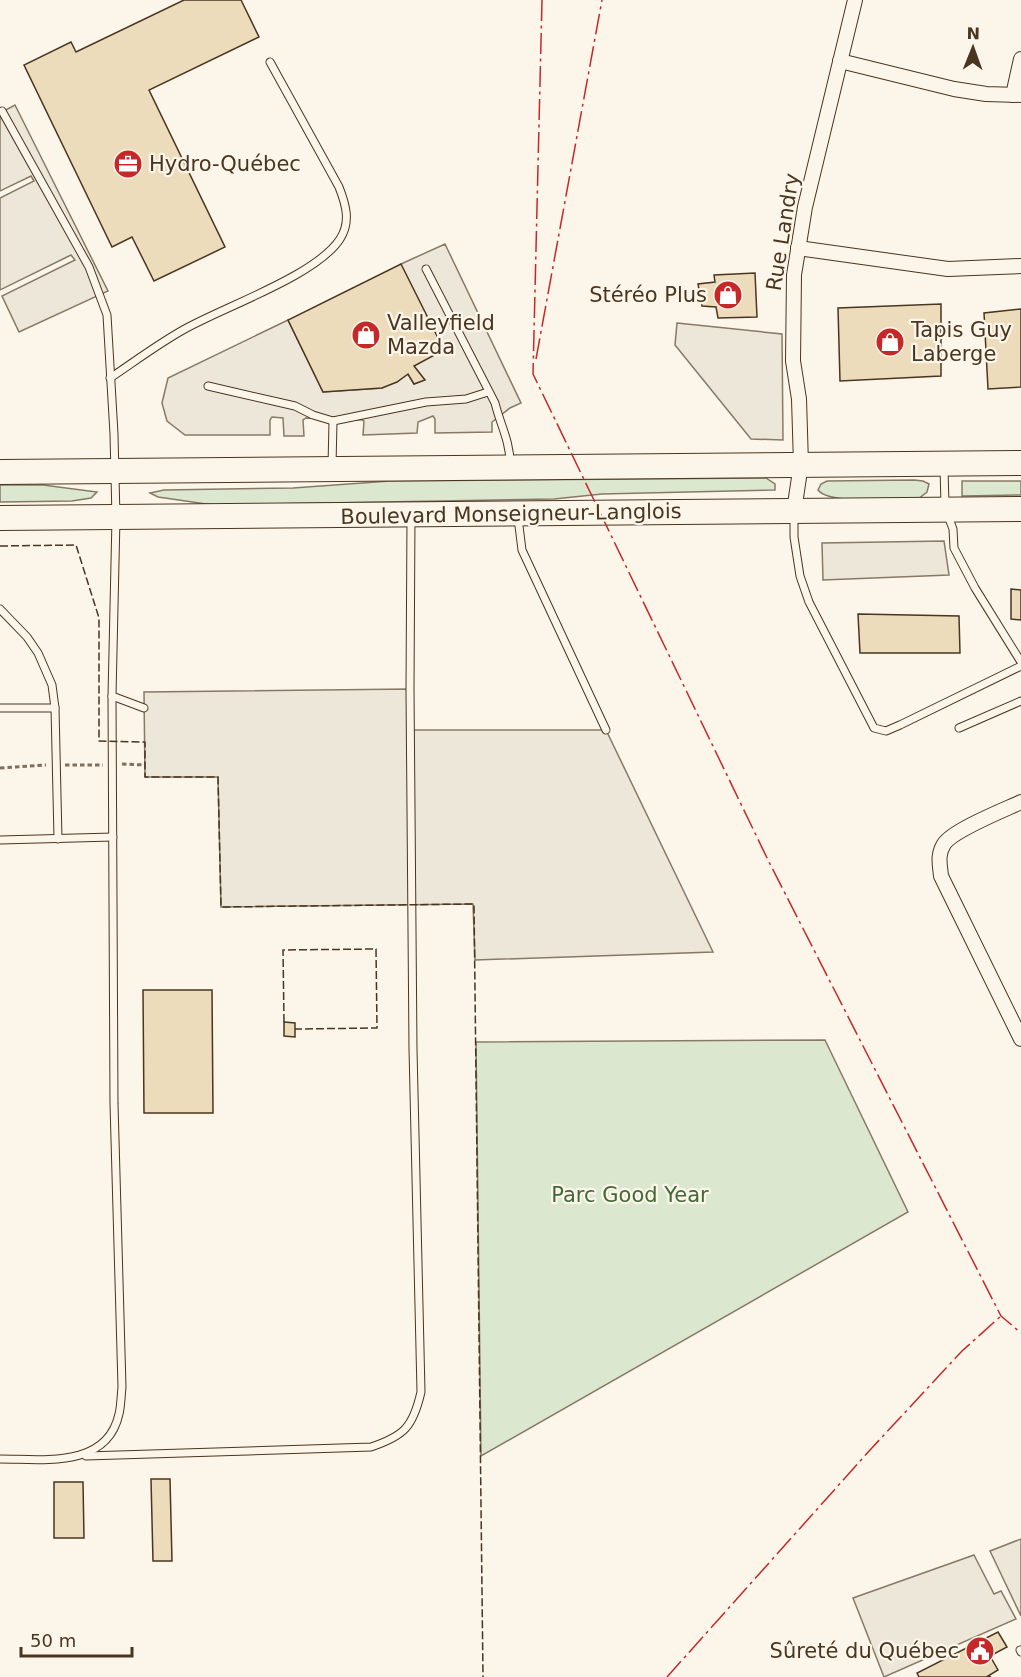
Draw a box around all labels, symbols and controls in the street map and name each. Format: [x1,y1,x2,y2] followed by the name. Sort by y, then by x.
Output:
[943,18,1003,78] north arrow
[966,24,980,43] text: N
[112,148,144,180] office icon: Hydro-Québec
[149,152,301,176] place label: Hydro-Québec
[762,171,804,293] street label: Rue Landry
[712,279,744,311] shop icon: Stéréo Plus
[589,283,707,307] place label: Stéréo Plus
[387,311,495,359] place label: Valleyfield Mazda
[910,318,1012,366] place label: Tapis Guy Laberge
[350,319,382,351] shop icon: Valleyfield Mazda
[874,326,906,358] shop icon: Tapis Guy Laberge
[340,499,682,529] street label: Boulevard Monseigneur-Langlois
[551,1183,709,1207] park label: Parc Good Year
[21,1620,132,1658] scale bar
[30,1630,76,1651] text: 50 m
[964,1635,996,1667] public building icon: Sûreté du Québec
[770,1639,959,1663] place label: Sûreté du Québec

